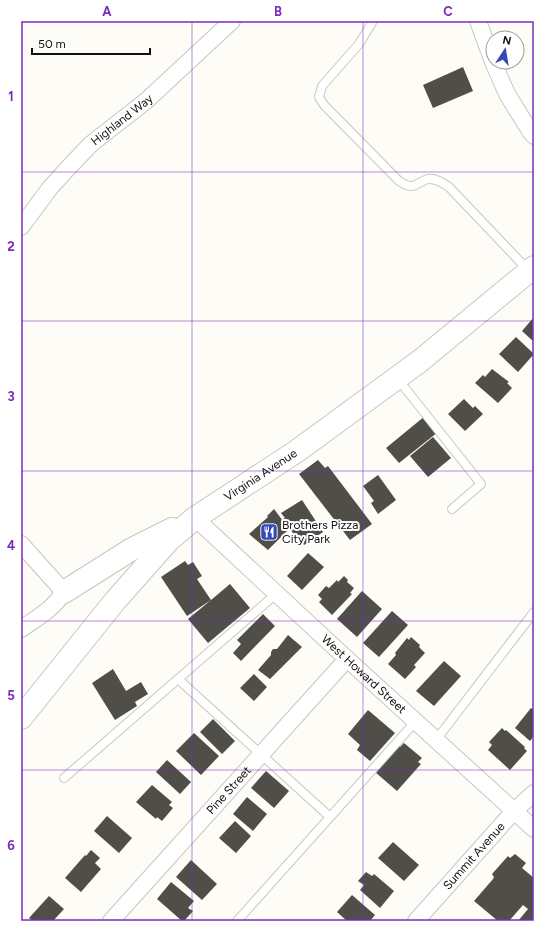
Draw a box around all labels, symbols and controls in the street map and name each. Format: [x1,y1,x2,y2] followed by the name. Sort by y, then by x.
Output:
[102,4,112,19] text: A
[274,4,282,19] text: B
[443,4,453,19] text: C
[32,30,150,56] scale bar
[485,30,525,70] north arrow
[501,33,512,48] text: N
[38,37,66,51] text: 50 m
[8,89,14,104] text: 1
[88,91,156,148] street label: Highland Way
[7,239,15,254] text: 2
[7,389,15,404] text: 3
[221,446,300,504] street label: Virginia Avenue
[282,518,358,546] place label: Brothers Pizza City Park
[259,522,279,542] restaurant icon: Brothers Pizza City Park
[7,538,15,553] text: 4
[319,632,409,717] street label: West Howard Street
[7,688,15,703] text: 5
[204,763,254,817] street label: Pine Street
[440,819,508,893] street label: Summit Avenue
[7,838,15,853] text: 6

